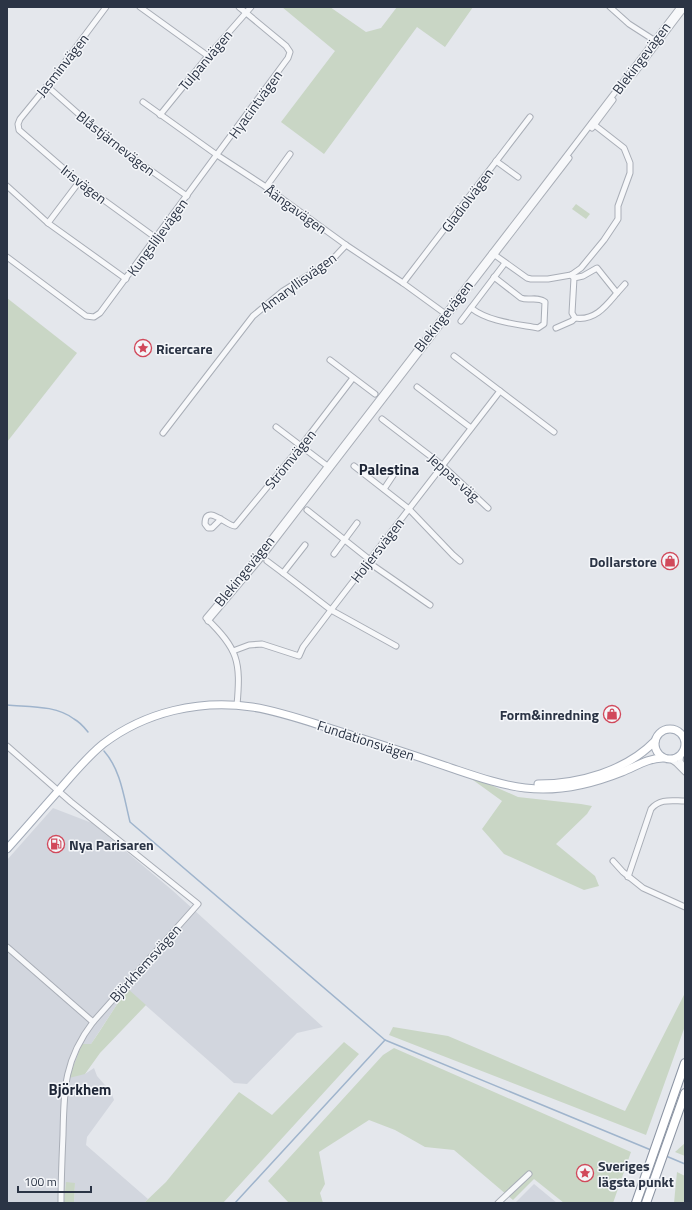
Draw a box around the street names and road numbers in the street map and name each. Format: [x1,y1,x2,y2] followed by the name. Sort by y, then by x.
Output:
[607,17,675,99] street label: Blekingevägen
[173,25,237,95] street label: Tulpanvägen
[31,29,93,101] street label: Jasminvägen
[223,65,287,143] street label: Hyacintvägen
[72,105,160,181] street label: Blåstjärnevägen
[57,159,111,209] street label: Irisvägen
[436,164,498,236] street label: Gladiolvägen
[261,179,331,239] street label: Åängavägen
[122,194,192,280] street label: Kungsliljevägen
[255,247,341,317] street label: Amaryllisvägen
[408,276,478,356] street label: Blekingevägen
[259,425,321,493] street label: Strömvägen
[423,448,485,506] street label: Jeppas väg
[345,513,409,587] street label: Holjersvägen
[209,531,279,611] street label: Blekingevägen
[315,714,417,766] street label: Fundationsvägen
[104,919,186,1007] street label: Björkhemsvägen

